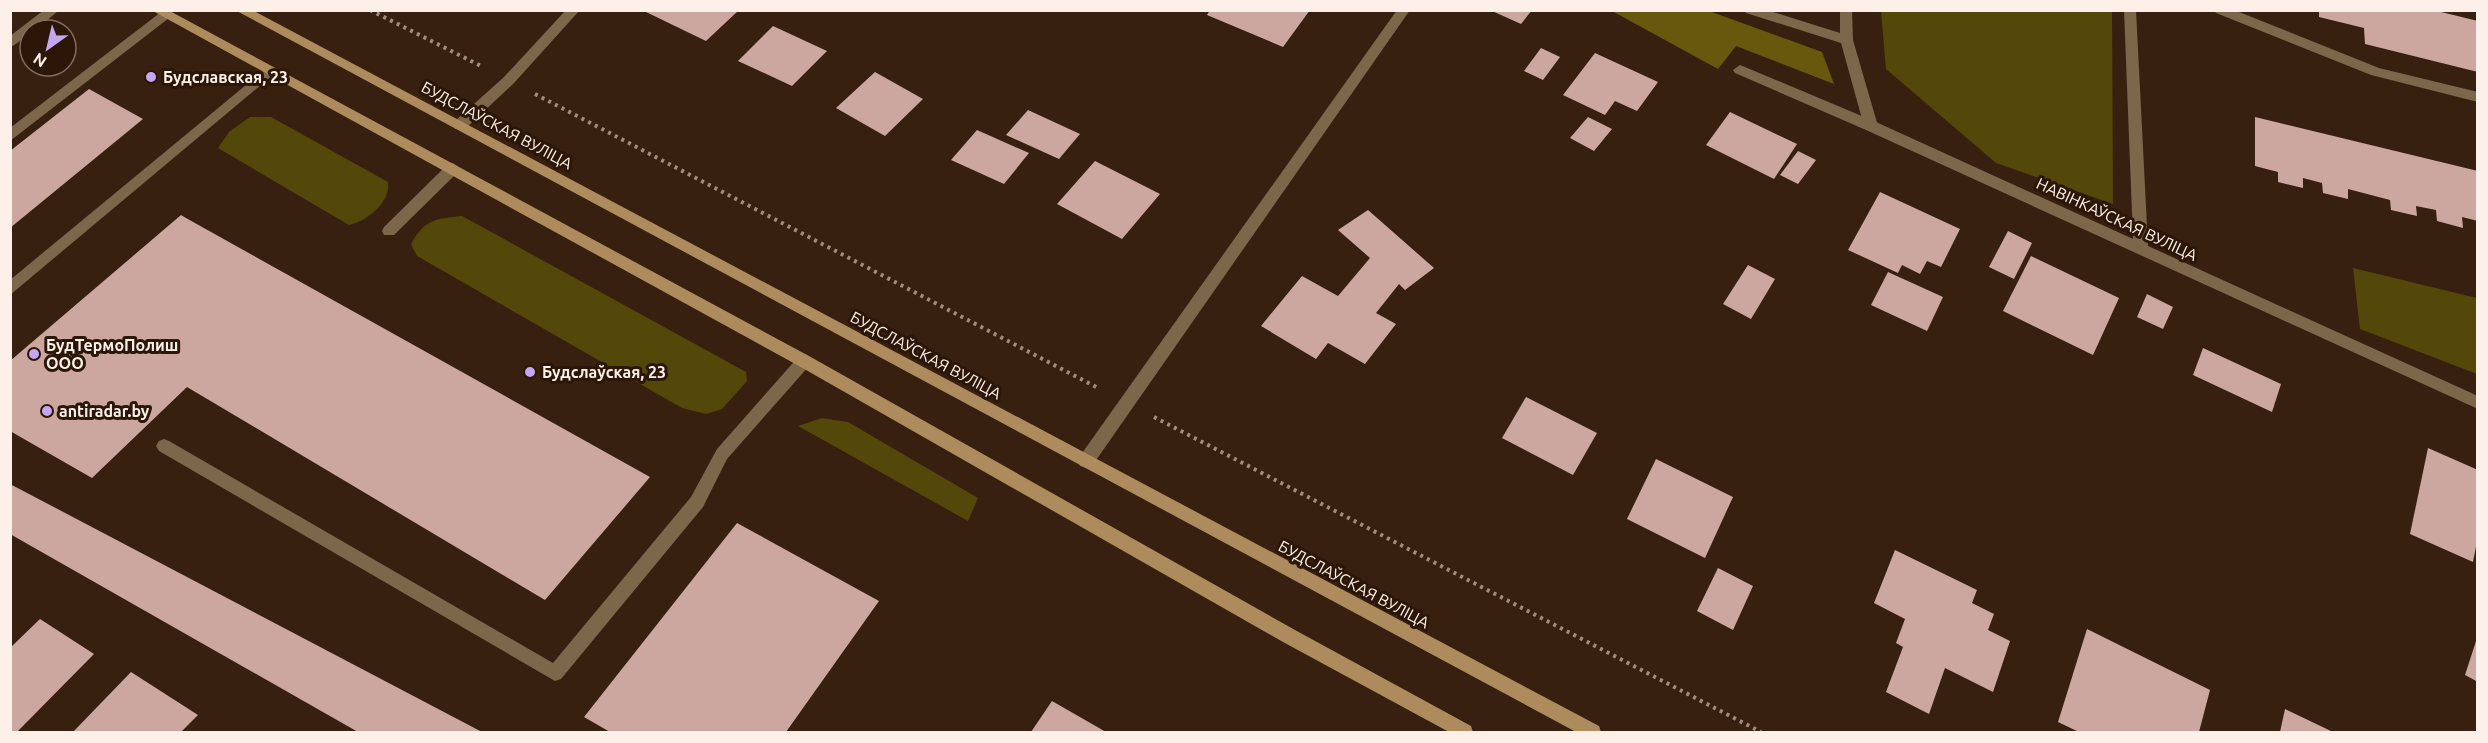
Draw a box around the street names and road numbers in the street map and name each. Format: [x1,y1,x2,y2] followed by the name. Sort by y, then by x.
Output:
[418,77,577,173] street label: БУДСЛАЎСКАЯ ВУЛІЦА
[2034,173,2201,264] street label: НАВІНКАЎСКАЯ ВУЛІЦА
[847,307,1006,403] street label: БУДСЛАЎСКАЯ ВУЛІЦА
[1275,536,1434,632] street label: БУДСЛАЎСКАЯ ВУЛІЦА

